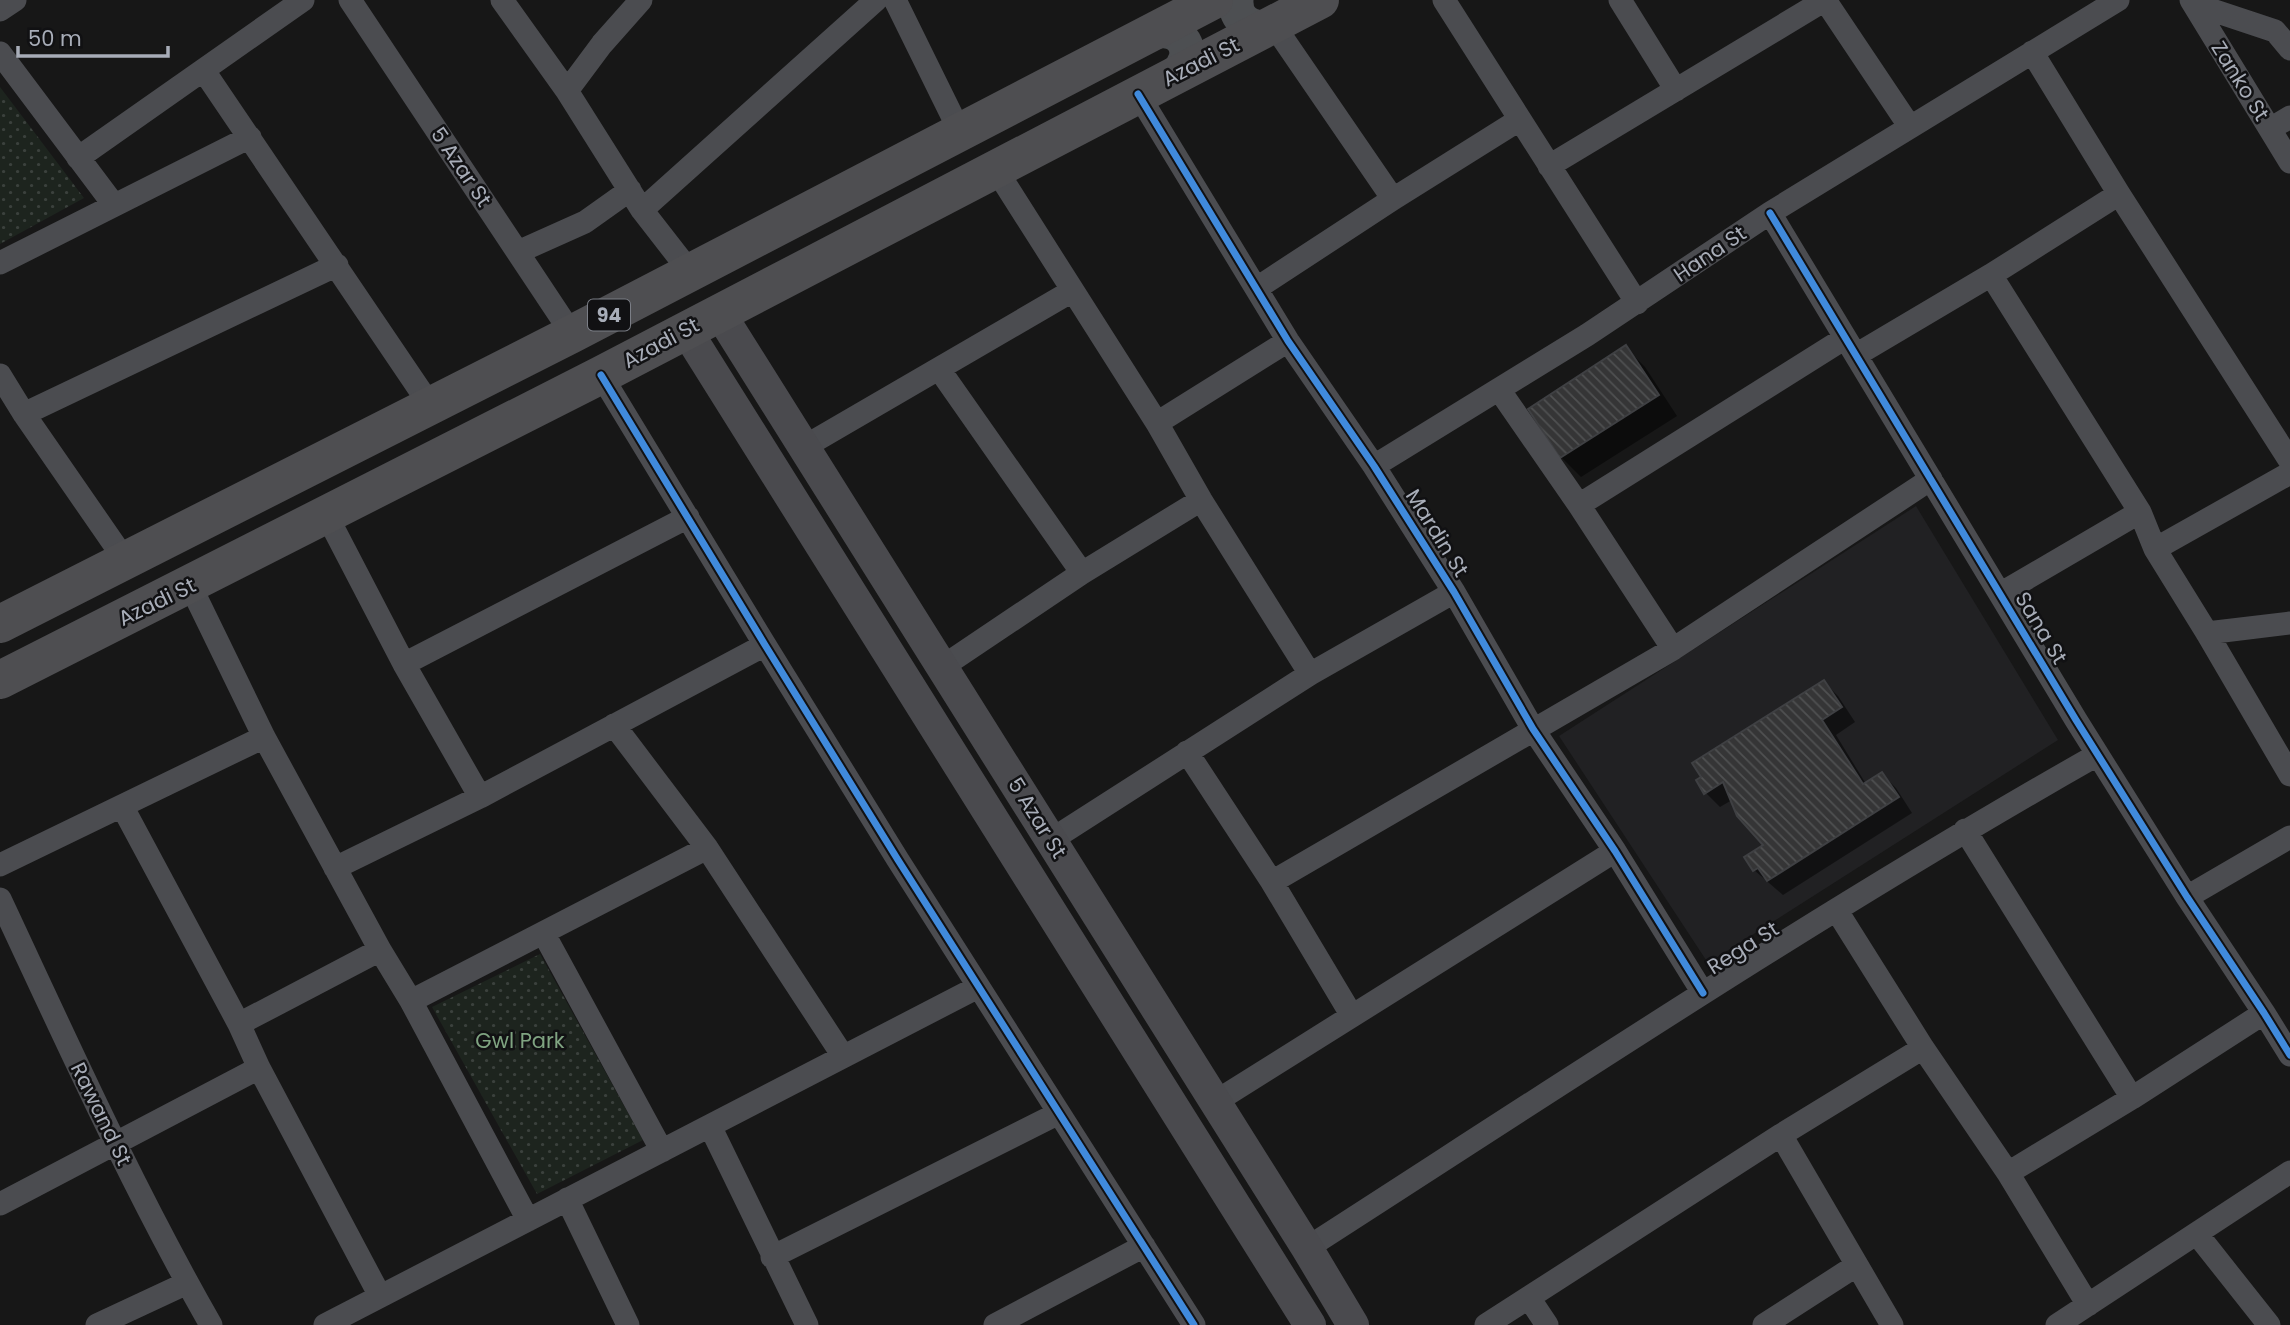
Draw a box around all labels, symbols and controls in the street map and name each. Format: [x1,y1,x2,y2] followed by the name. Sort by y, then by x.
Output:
[18,14,168,58] scale bar
[28,24,82,53] text: 50 m
[1157,30,1244,93] street label: Azadi St
[2205,35,2276,126] street label: Zanko St
[424,121,499,212] street label: 5 Azar St
[1668,219,1752,289] street label: Hana St
[588,300,630,330] road number: 94
[617,310,704,375] street label: Azadi St
[1399,483,1476,582] street label: Mardin St
[113,570,200,633] street label: Azadi St
[2008,586,2074,669] street label: Sana St
[1001,772,1074,864] street label: 5 Azar St
[1701,914,1784,981] street label: Rega St
[475,1026,565,1055] park label: Gwl Park
[64,1057,139,1170] street label: Rawand St

